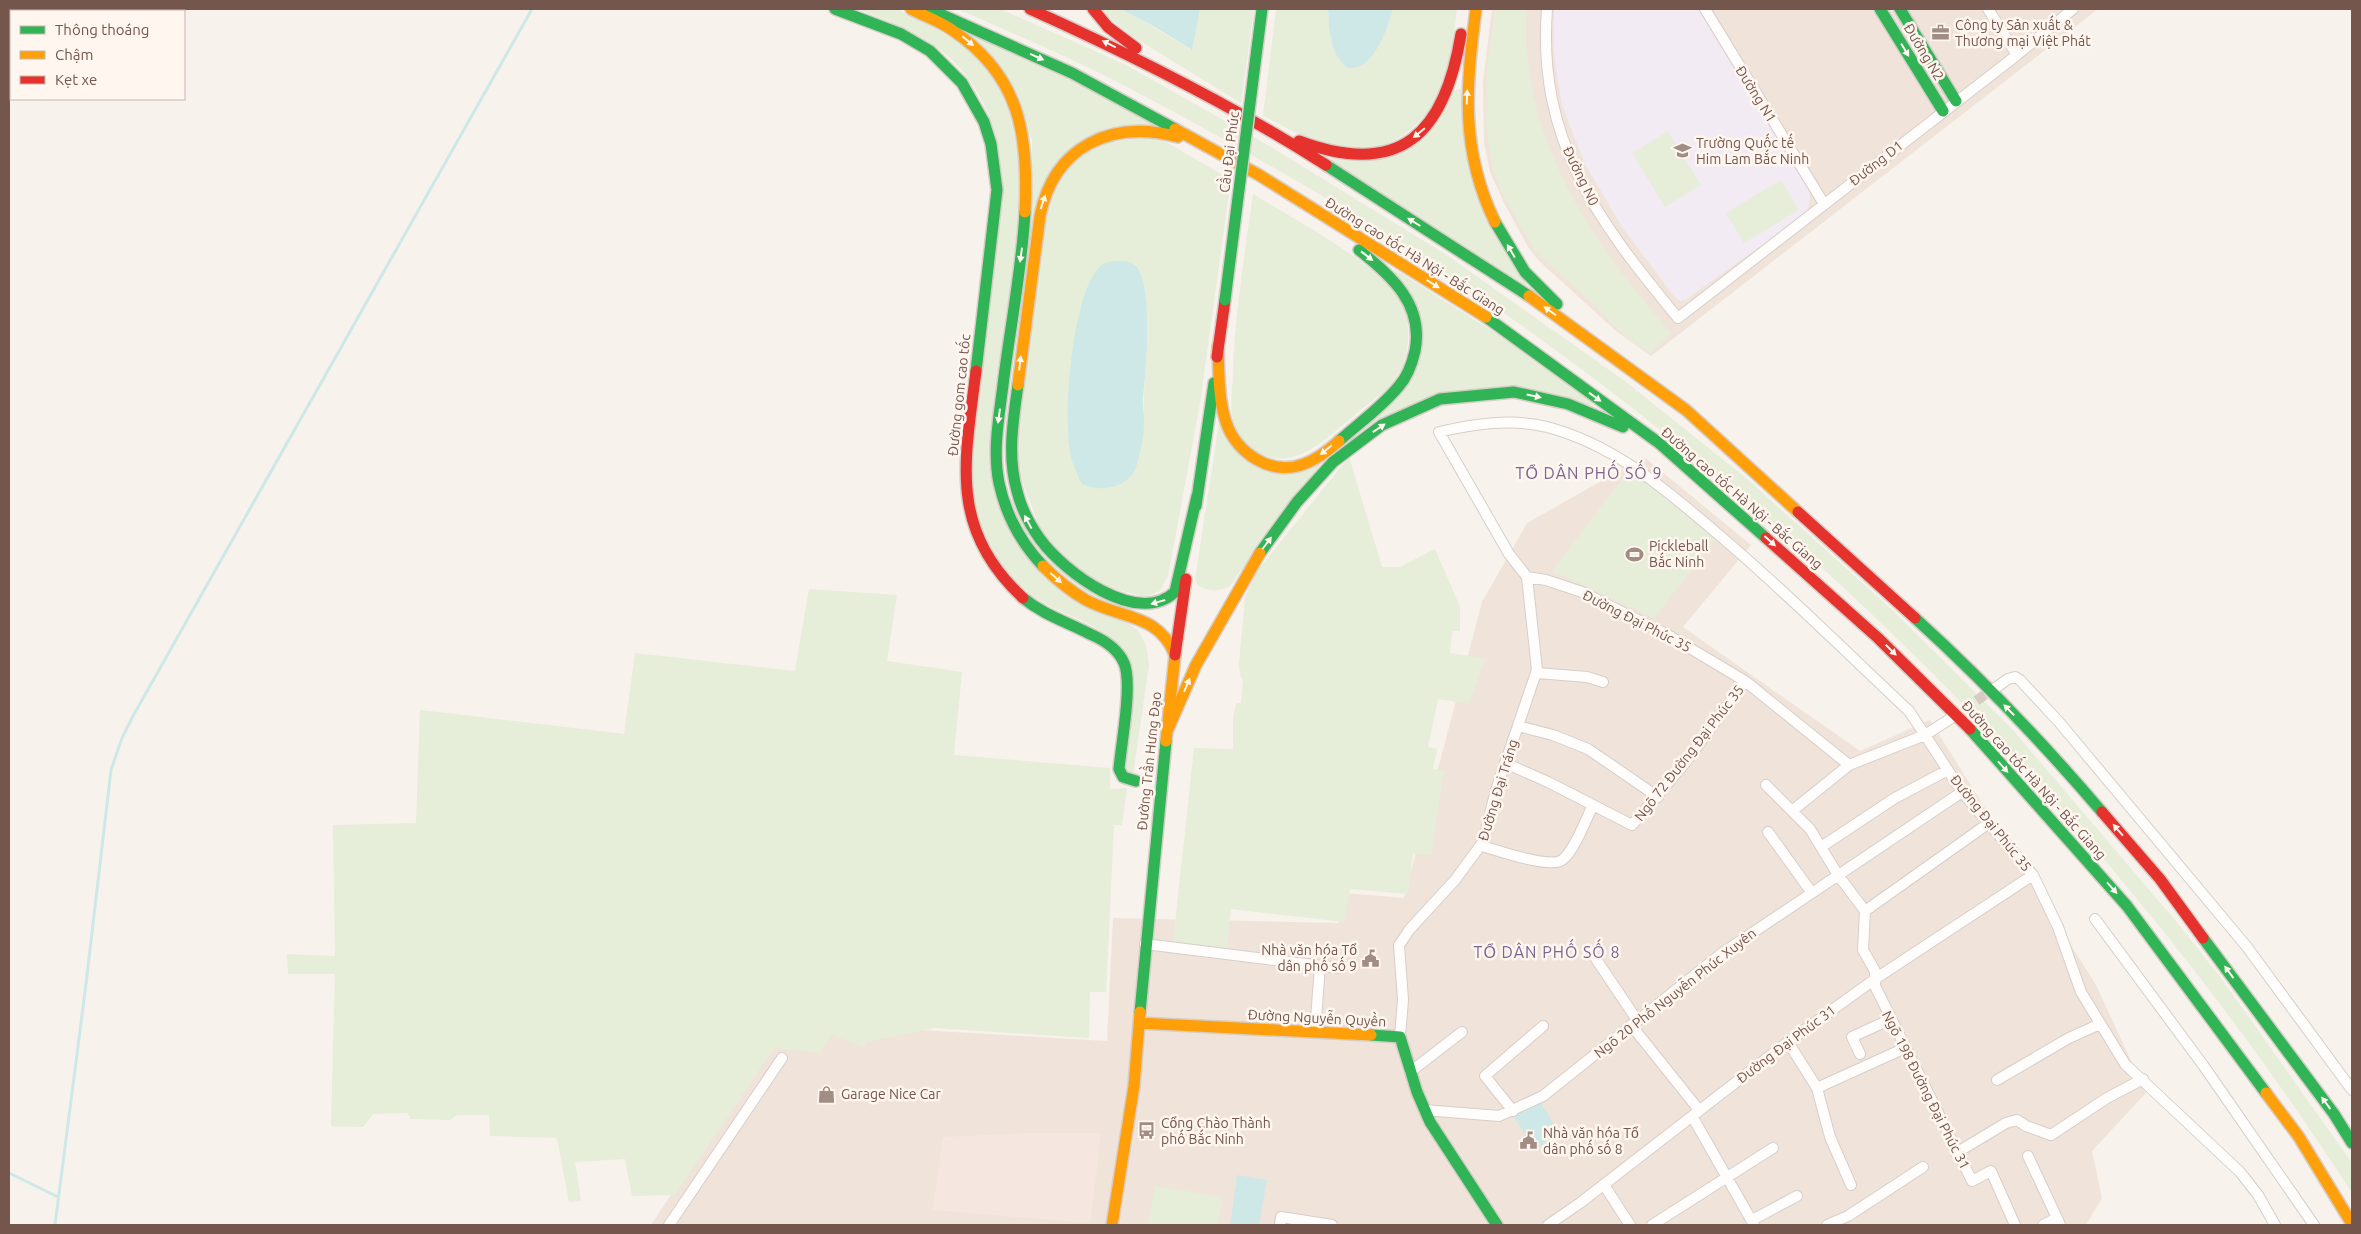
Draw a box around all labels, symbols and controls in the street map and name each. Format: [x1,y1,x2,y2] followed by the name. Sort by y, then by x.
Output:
[10,10,185,100] legend
[1955,15,2091,49] place label: Công ty Sản xuất & Thương mại Việt Phát
[55,21,149,38] text: Thông thoáng
[1901,21,1947,83] street label: Đường N2
[1931,23,1951,43] office icon: Công ty Sản xuất & Thương mại Việt Phát
[962,35,975,46] one-way arrow
[1102,40,1116,48] one-way arrow
[1901,44,1910,57] one-way arrow
[55,46,93,63] text: Chậm
[1030,53,1044,61] one-way arrow
[1732,63,1780,125] street label: Đường N1
[55,71,97,88] text: Kẹt xe
[1463,89,1471,105] one-way arrow
[1214,110,1242,194] street label: Cầu Đại Phúc
[1413,128,1426,139] one-way arrow
[1696,133,1809,167] place label: Trường Quốc tế Him Lam Bắc Ninh
[1846,137,1906,189] street label: Đường D1
[1672,141,1692,161] school or university icon: Trường Quốc tế Him Lam Bắc Ninh
[1560,144,1602,208] street label: Đường N0
[1322,192,1509,318] street label: Đường cao tốc Hà Nội - Bắc Giang
[1040,195,1048,210] one-way arrow
[1407,217,1421,226] one-way arrow
[1506,244,1515,258] one-way arrow
[1016,247,1024,263] one-way arrow
[1360,251,1373,262] one-way arrow
[1426,280,1439,289] one-way arrow
[1543,306,1557,316] one-way arrow
[942,332,973,457] street label: Đường gom cao tốc
[1016,355,1024,371] one-way arrow
[1588,391,1601,402] one-way arrow
[1527,393,1543,401] one-way arrow
[994,408,1002,424] one-way arrow
[1658,422,1827,572] street label: Đường cao tốc Hà Nội - Bắc Giang
[1372,423,1386,432] one-way arrow
[1320,445,1333,456] one-way arrow
[1516,459,1662,482] district label: TỔ DÂN PHỐ SỐ 9
[1024,515,1032,529] one-way arrow
[1262,536,1272,550] one-way arrow
[1764,536,1777,547] one-way arrow
[1649,538,1709,570] place label: Pickleball Bắc Ninh
[1625,544,1645,564] sports icon: Pickleball Bắc Ninh
[1049,572,1062,583] one-way arrow
[1580,587,1694,655] street label: Đường Đại Phúc 35
[1151,599,1166,607] one-way arrow
[1885,644,1897,656] one-way arrow
[1184,678,1192,692] one-way arrow
[1631,682,1747,824] street label: Ngõ 72 Đường Đại Phúc 35
[1131,691,1164,831] street label: Đường Trần Hưng Đạo
[1958,696,2111,863] street label: Đường cao tốc Hà Nội - Bắc Giang
[2003,704,2015,716] one-way arrow
[1475,737,1521,843] street label: Đường Đại Tráng
[1998,761,2009,774] one-way arrow
[1947,772,2035,874] street label: Đường Đại Phúc 35
[2113,824,2124,837] one-way arrow
[2106,882,2118,894] one-way arrow
[1589,923,1759,1061] street label: Ngõ 20 Phố Nguyễn Phúc Xuyên
[1474,938,1620,961] district label: TỔ DÂN PHỐ SỐ 8
[1261,942,1357,974] place label: Nhà văn hóa Tổ dân phố số 9
[1361,948,1381,968] public building icon: Nhà văn hóa Tổ dân phố số 9
[2224,965,2234,979] one-way arrow
[1733,1002,1839,1086] street label: Đường Đại Phúc 31
[1247,1004,1387,1030] street label: Đường Nguyễn Quyền
[1879,1008,1973,1172] street label: Ngõ 198 Đường Đại Phúc 31
[817,1084,837,1104] shop icon: Garage Nice Car
[841,1086,942,1102] place label: Garage Nice Car
[2321,1096,2331,1110] one-way arrow
[1161,1115,1271,1147] place label: Cổng Chào Thành phố Bắc Ninh
[1137,1121,1157,1141] bus stop icon: Cổng Chào Thành phố Bắc Ninh
[1543,1125,1639,1157] place label: Nhà văn hóa Tổ dân phố số 8
[1519,1131,1539,1151] public building icon: Nhà văn hóa Tổ dân phố số 8

